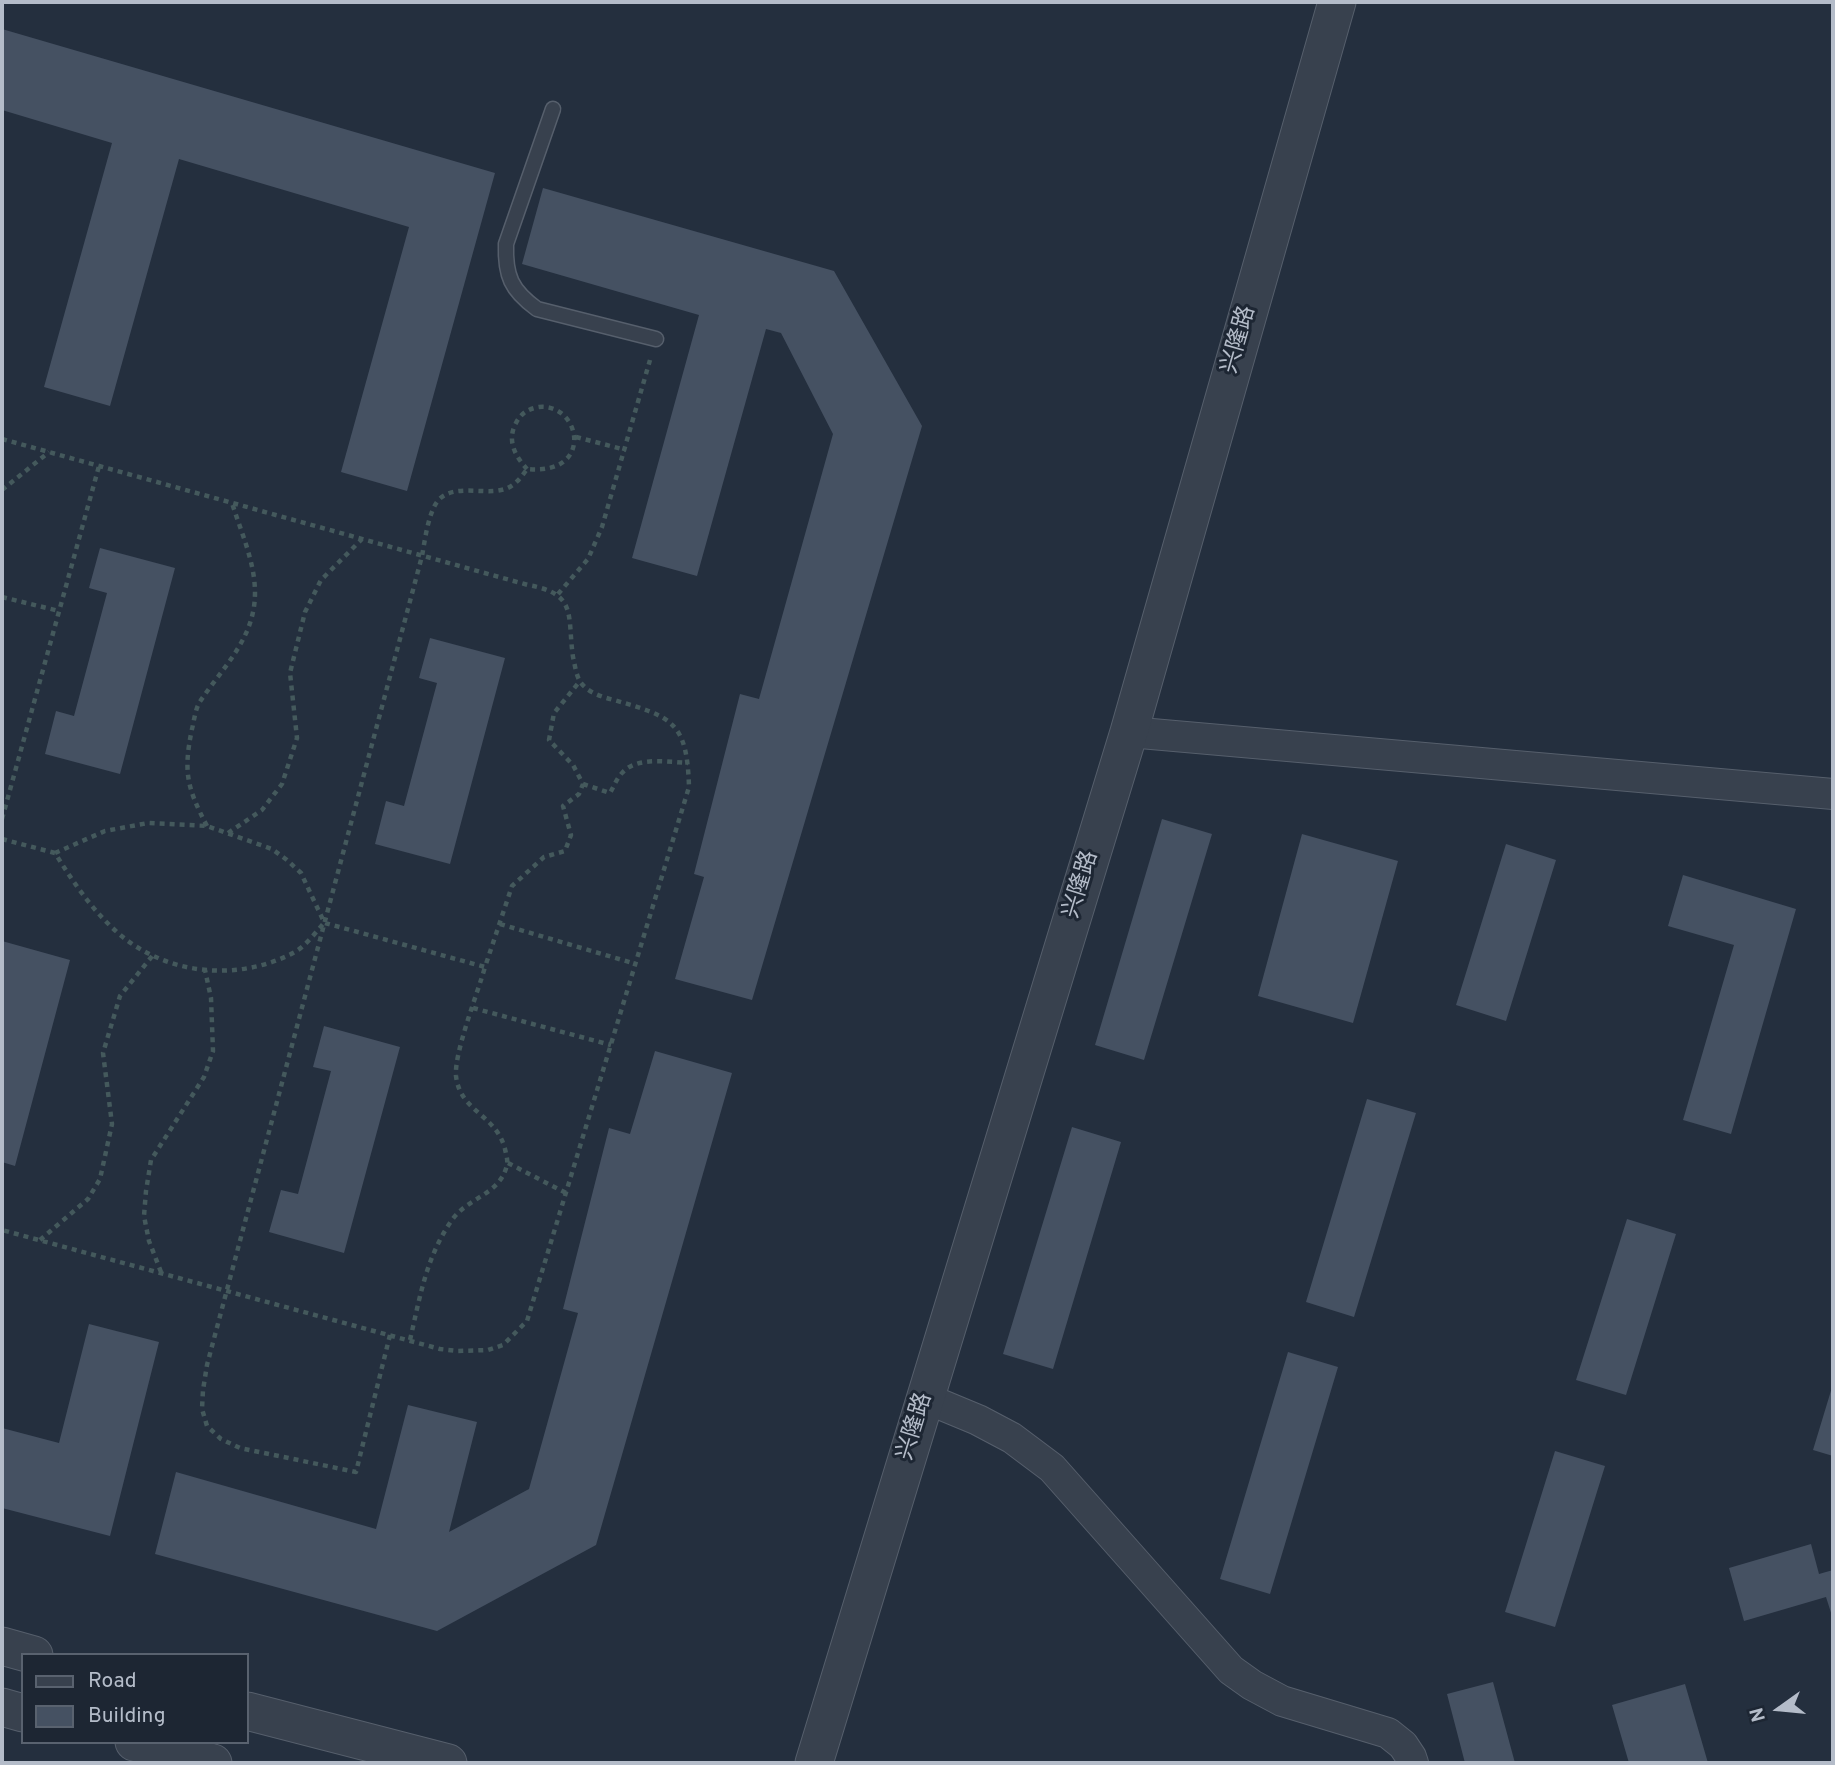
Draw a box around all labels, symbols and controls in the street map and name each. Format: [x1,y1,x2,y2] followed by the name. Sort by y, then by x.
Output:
[1217,303,1263,377] street label: 兴隆路
[1059,848,1105,922] street label: 兴隆路
[893,1390,939,1464] street label: 兴隆路
[21,1653,248,1744] legend
[88,1668,137,1695] text: Road
[1744,1674,1814,1744] north arrow
[88,1703,166,1730] text: Building
[1745,1705,1772,1724] text: N

